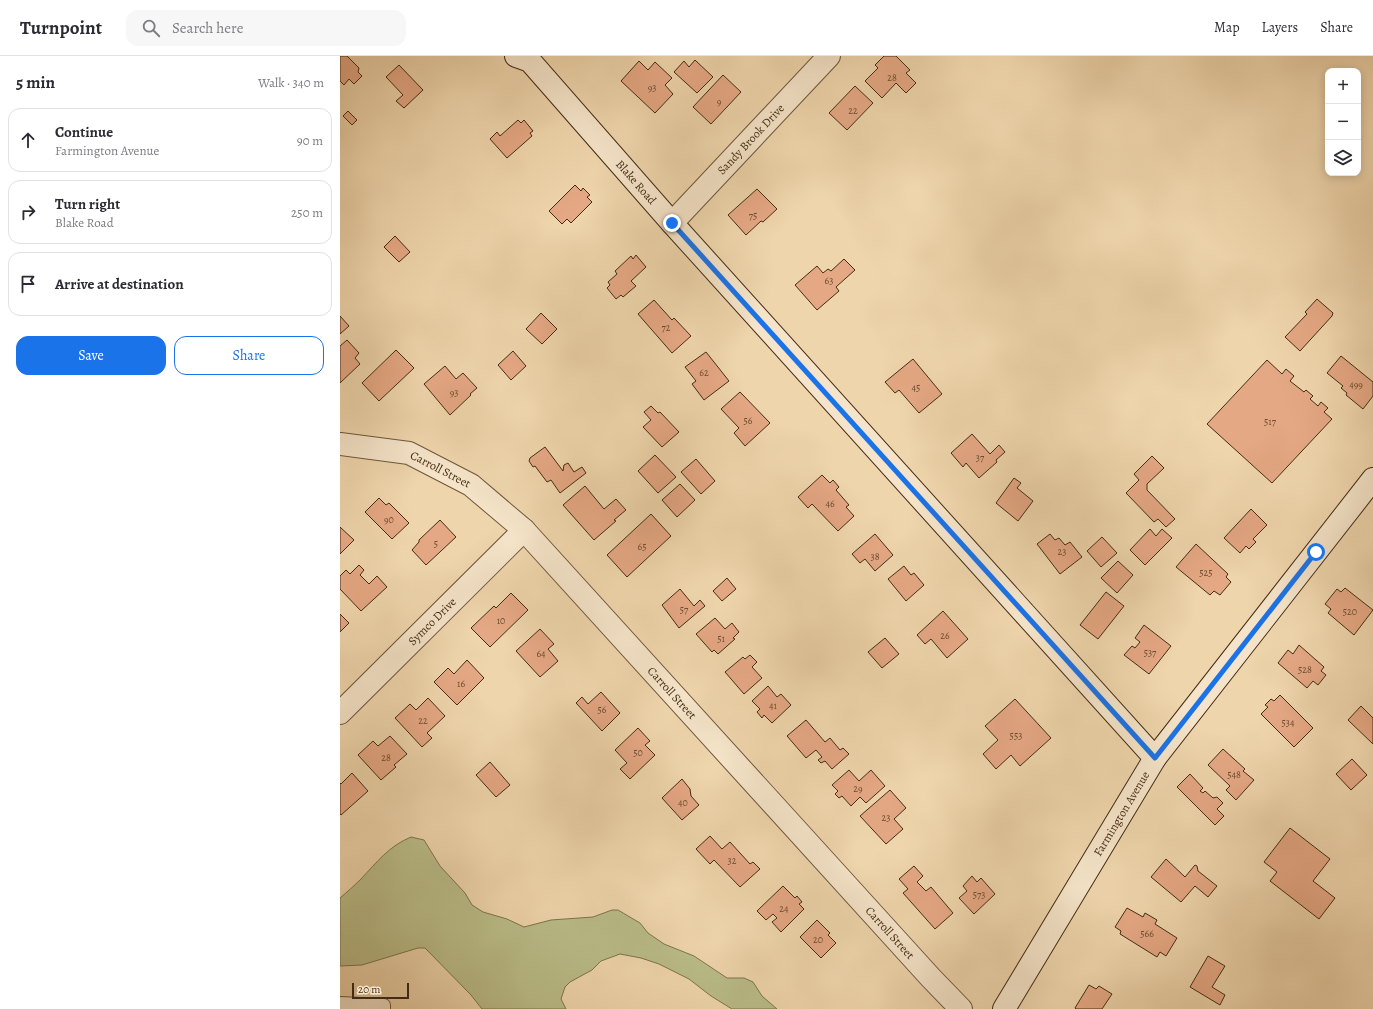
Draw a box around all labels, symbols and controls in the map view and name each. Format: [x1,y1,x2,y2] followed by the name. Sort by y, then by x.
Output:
[126,10,406,46] search box
[20,15,102,41] text: Turnpoint
[140,17,162,39] icon: search
[172,18,243,38] text: Search here
[1214,18,1240,37] text: Map
[1262,18,1298,37] text: Layers
[1320,18,1353,37] text: Share
[1325,68,1361,176] map controls
[1325,68,1361,104] button: +
[16,71,55,94] text: 5 min
[887,71,897,84] house number: 28
[258,74,324,91] text: Walk · 340 m
[648,81,656,94] house number: 93
[717,95,722,108] house number: 9
[714,100,788,178] street label: Sandy Brook Drive
[848,104,858,117] house number: 22
[1325,104,1361,140] button: −
[55,122,113,142] text: Continue
[17,129,39,151] icon: ahead
[297,132,323,149] text: 90 m
[1325,140,1361,176] button: layers
[55,142,159,159] text: Farmington Avenue
[612,157,660,208] street label: Blake Road
[55,194,120,214] text: Turn right
[17,201,39,223] icon: right
[291,204,323,221] text: 250 m
[749,209,757,222] house number: 75
[55,214,114,231] text: Blake Road
[663,214,681,232] route end
[17,273,39,295] icon: arrive
[55,274,184,294] text: Arrive at destination
[825,274,833,287] house number: 63
[662,321,671,334] house number: 72
[16,336,166,375] button: Save
[174,336,324,375] button: Share
[699,366,709,379] house number: 62
[1349,378,1363,391] house number: 499
[912,381,920,394] house number: 45
[450,386,458,399] house number: 93
[744,414,753,427] house number: 56
[1264,415,1277,428] house number: 517
[407,447,474,492] street label: Carroll Street
[976,451,985,464] house number: 37
[825,497,835,510] house number: 46
[384,513,394,526] house number: 90
[434,537,438,550] house number: 5
[638,540,646,553] house number: 65
[1307,543,1325,561] route start
[1058,545,1066,558] house number: 23
[870,550,880,563] house number: 38
[1199,566,1213,579] house number: 525
[405,594,460,649] street label: Symco Drive
[680,603,689,616] house number: 57
[1343,605,1357,618] house number: 520
[497,614,505,627] house number: 10
[940,629,950,642] house number: 26
[717,632,725,645] house number: 51
[1144,646,1157,659] house number: 537
[536,647,546,660] house number: 64
[644,663,700,723] street label: Carroll Street
[1298,663,1312,676] house number: 528
[457,677,465,690] house number: 16
[769,699,778,712] house number: 41
[598,703,607,716] house number: 56
[418,714,428,727] house number: 22
[1282,716,1295,729] house number: 534
[1010,729,1022,742] house number: 553
[633,746,643,759] house number: 50
[381,751,391,764] house number: 28
[1090,768,1153,859] street label: Farmington Avenue
[1227,768,1241,781] house number: 548
[853,782,863,795] house number: 29
[678,796,688,809] house number: 40
[882,811,890,824] house number: 23
[728,854,737,867] house number: 32
[973,888,985,901] house number: 573
[779,902,789,915] house number: 24
[862,903,918,963] street label: Carroll Street
[1140,927,1154,940] house number: 566
[813,933,823,946] house number: 20
[352,981,409,1000] scale bar
[358,982,380,997] text: 20 m

